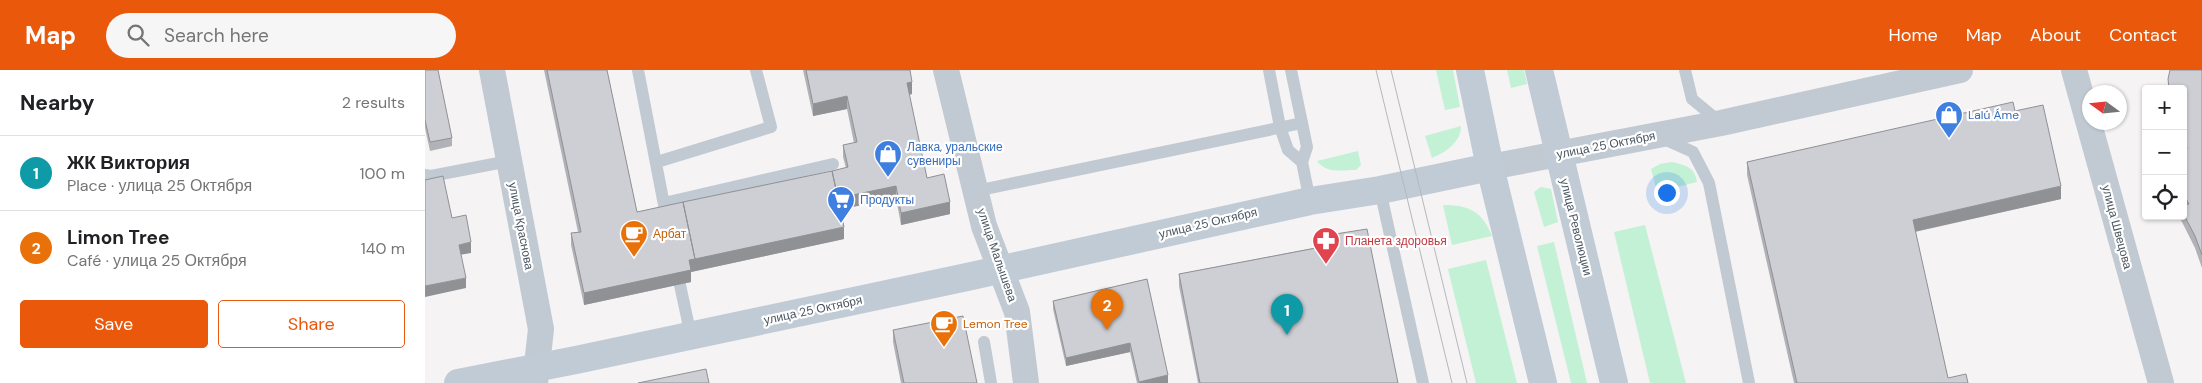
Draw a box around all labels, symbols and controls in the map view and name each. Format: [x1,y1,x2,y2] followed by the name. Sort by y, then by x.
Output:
[106,13,456,58] search box
[25,20,76,51] text: Map
[124,21,152,49] icon: search
[164,23,269,48] text: Search here
[1888,23,1938,47] text: Home
[1966,23,2002,47] text: Map
[2030,23,2081,47] text: About
[2109,23,2177,47] text: Contact
[2082,85,2127,130] north arrow
[2142,85,2187,220] map controls
[2142,85,2187,130] button: +
[20,89,94,117] text: Nearby
[342,92,405,113] text: 2 results
[1934,100,1964,139] shop icon: Lalú Áme
[1968,107,2019,123] place label: Lalú Áme
[1555,128,1657,162] street label: улица 25 Октября
[2142,130,2187,175] button: −
[873,139,903,178] shop icon: Лавка, уральские сувениры
[907,139,1003,169] place label: Лавка, уральские сувениры
[67,150,190,175] text: ЖК Виктория
[33,163,39,184] text: 1
[360,163,405,184] text: 100 m
[67,175,252,196] text: Place · улица 25 Октября
[2142,175,2187,220] button: locate
[1556,177,1596,277] street label: улица Революции
[1654,180,1680,206] your location
[505,181,537,271] street label: улица Краснова
[2098,183,2136,271] street label: улица Швецова
[826,185,856,224] supermarket icon: Продукты
[860,192,914,208] place label: Продукты
[1157,204,1259,242] street label: улица 25 Октября
[974,206,1021,304] street label: улица Малышева
[619,219,649,258] cafe icon: Арбат
[67,225,169,250] text: Limon Tree
[653,226,687,242] place label: Арбат
[1311,226,1341,265] pharmacy icon: Планета здоровья
[1345,233,1447,249] place label: Планета здоровья
[31,238,41,259] text: 2
[361,238,405,259] text: 140 m
[67,250,247,271] text: Café · улица 25 Октября
[1091,289,1123,330] pin: 2
[762,292,864,328] street label: улица 25 Октября
[1271,294,1303,335] pin: 1
[20,300,208,348] button: Save
[218,300,405,348] button: Share
[929,309,959,348] cafe icon: Lemon Tree
[963,316,1028,332] place label: Lemon Tree

